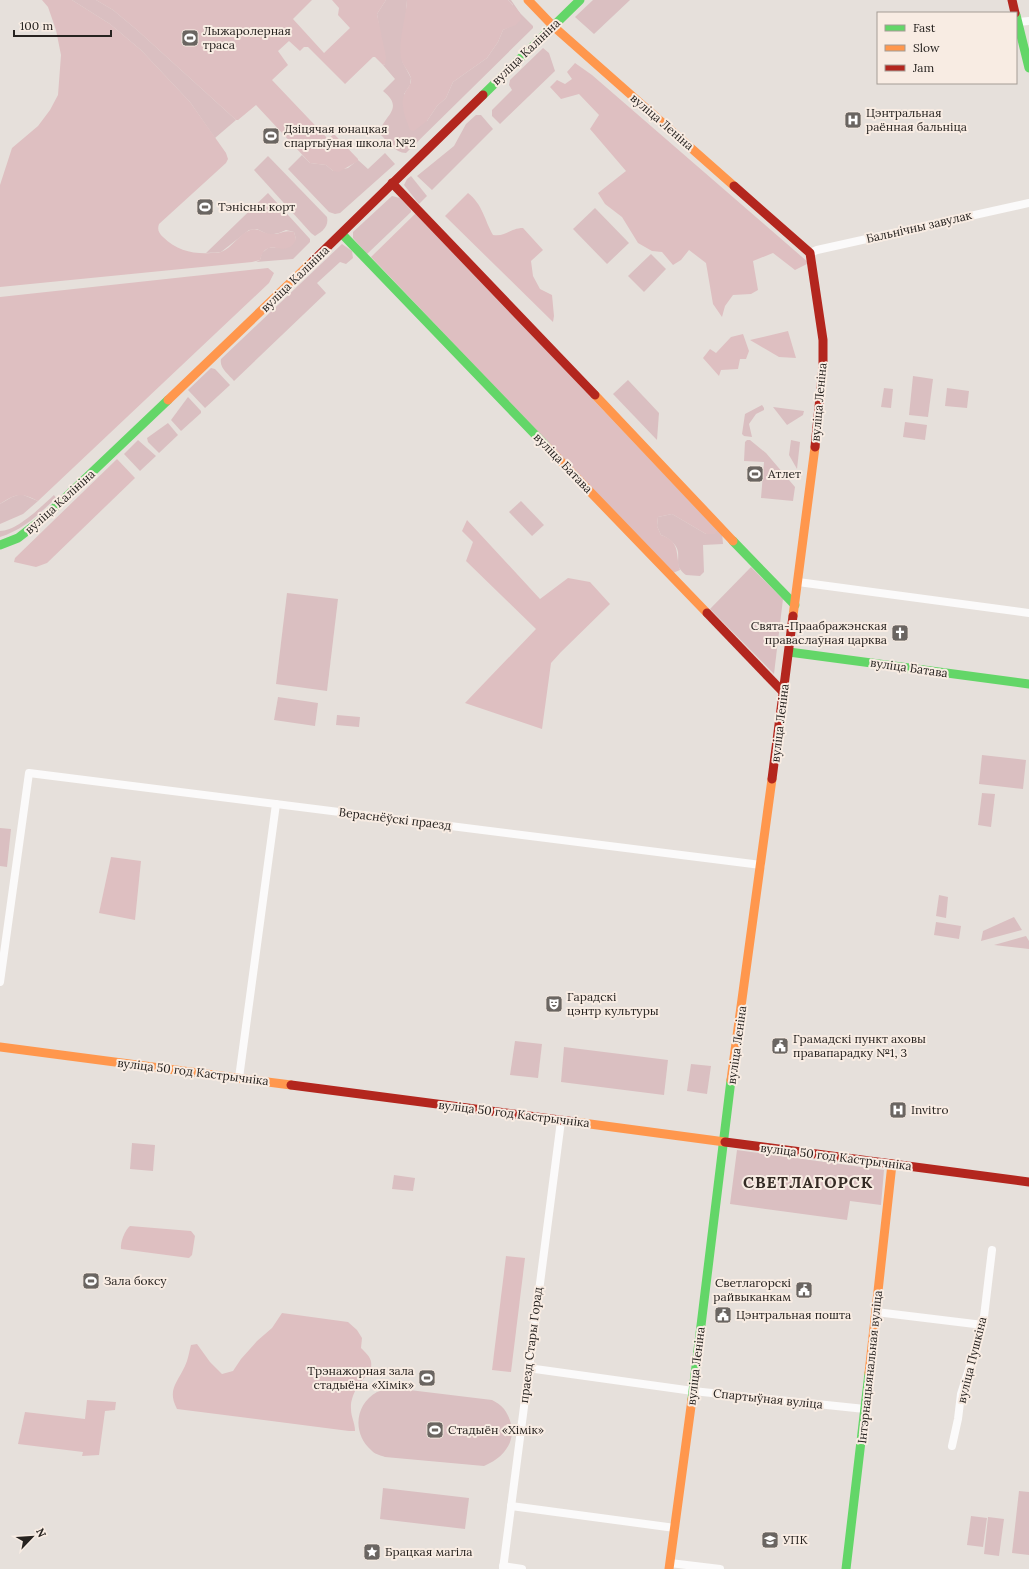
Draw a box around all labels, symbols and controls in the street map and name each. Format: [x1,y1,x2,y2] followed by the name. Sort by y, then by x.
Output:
[14,12,111,38] scale bar
[877,12,1017,84] legend
[488,15,563,88] street label: вуліца Калініна
[20,18,53,33] text: 100 m
[913,20,936,35] text: Fast
[203,23,291,52] place label: Лыжаролерная траса
[180,28,200,48] sports icon: Лыжаролерная траса
[913,40,940,55] text: Slow
[912,60,934,75] text: Jam
[628,90,697,153] street label: вуліца Леніна
[866,105,967,134] place label: Цэнтральная раённая бальніца
[843,110,863,130] hospital icon: Цэнтральная раённая бальніца
[284,121,416,150] place label: Дзіцячая юнацкая спартыўная школа №2
[261,126,281,146] sports icon: Дзіцячая юнацкая спартыўная школа №2
[195,197,215,217] sports icon: Тэнісны корт
[218,199,295,214] place label: Тэнісны корт
[865,207,974,246] street label: Бальнічны завулак
[257,242,332,315] street label: вуліца Калініна
[808,362,829,442] street label: вуліца Леніна
[531,429,596,496] street label: вуліца Батава
[745,464,765,484] sports icon: Атлет
[22,466,98,537] street label: вуліца Калініна
[767,466,801,481] place label: Атлет
[751,618,887,647] place label: Свята-Праабражэнская праваслаўная царква
[890,623,910,643] church icon: Свята-Праабражэнская праваслаўная царква
[869,655,949,680] street label: вуліца Батава
[767,683,792,763] street label: вуліца Леніна
[338,804,452,833] street label: Вераснёўскі праезд
[567,989,659,1018] place label: Гарадскі цэнтр культуры
[544,994,564,1014] theatre icon: Гарадскі цэнтр культуры
[724,1005,749,1085] street label: вуліца Леніна
[793,1031,926,1060] place label: Грамадскі пункт аховы правапарадку №1, 3
[770,1036,790,1056] public building icon: Грамадскі пункт аховы правапарадку №1, 3
[117,1055,270,1088] street label: вуліца 50 год Кастрычніка
[438,1097,591,1130] street label: вуліца 50 год Кастрычніка
[888,1100,908,1120] hospital icon: Invitro
[911,1102,948,1117] place label: Invitro
[760,1140,913,1173] street label: вуліца 50 год Кастрычніка
[743,1172,873,1192] district label: СВЕТЛАГОРСК
[81,1271,101,1291] sports icon: Зала боксу
[104,1273,167,1288] place label: Зала боксу
[713,1275,791,1304] place label: Светлагорскі райвыканкам
[794,1280,814,1300] public building icon: Светлагорскі райвыканкам
[516,1286,545,1404] street label: праезд Стары Горад
[854,1290,885,1444] street label: Інтэрнацыянальная вуліца
[713,1305,733,1325] public building icon: Цэнтральная пошта
[736,1307,851,1322] place label: Цэнтральная пошта
[954,1315,989,1405] street label: вуліца Пушкіна
[683,1326,708,1406] street label: вуліца Леніна
[307,1363,414,1392] place label: Трэнажорная зала стадыёна «Хімік»
[417,1368,437,1388] sports icon: Трэнажорная зала стадыёна «Хімік»
[712,1385,824,1412] street label: Спартыўная вуліца
[425,1420,445,1440] sports icon: Стадыён «Хімік»
[448,1422,544,1437] place label: Стадыён «Хімік»
[12,1517,52,1557] north arrow
[33,1526,49,1540] text: N
[760,1530,780,1550] school or university icon: УПК
[782,1532,808,1547] place label: УПК
[362,1542,382,1562] place icon: Брацкая магіла
[385,1544,472,1559] place label: Брацкая магіла

